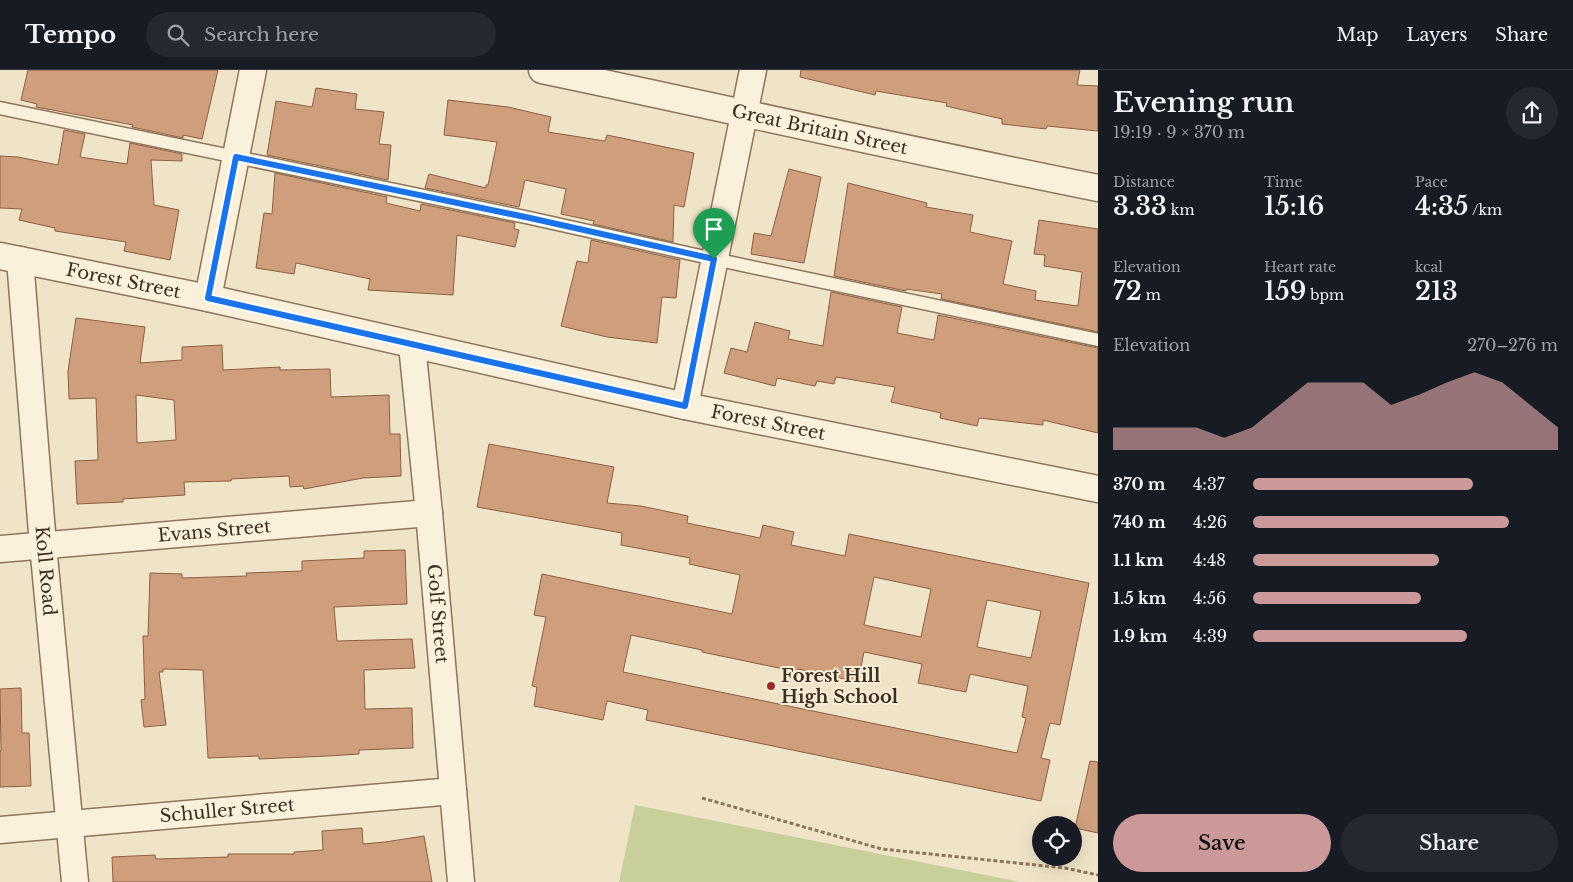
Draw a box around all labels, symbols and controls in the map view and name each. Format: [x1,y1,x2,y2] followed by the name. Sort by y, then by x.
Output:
[146,12,496,57] search box
[25,20,116,49] text: Tempo
[164,21,192,49] icon: search
[204,23,319,46] text: Search here
[1337,24,1378,46] text: Map
[1406,24,1467,46] text: Layers
[1495,24,1548,46] text: Share
[1113,85,1294,120] text: Evening run
[1506,87,1558,139] button: share
[730,100,910,159] street label: Great Britain Street
[1113,122,1245,142] text: 19:19 · 9 × 370 m
[1113,173,1175,191] text: Distance
[1264,173,1303,191] text: Time
[1415,173,1448,191] text: Pace
[1113,191,1167,222] text: 3.33
[1264,191,1324,222] text: 15:16
[1415,191,1468,222] text: 4:35
[1167,201,1194,219] text: km
[1468,201,1502,219] text: /km
[693,208,735,259] pin
[700,215,728,243] icon: arrive
[1113,258,1181,276] text: Elevation
[1264,258,1336,276] text: Heart rate
[1415,258,1443,276] text: kcal
[64,259,183,303] street label: Forest Street
[1113,276,1142,307] text: 72
[1264,276,1306,307] text: 159
[1415,276,1458,307] text: 213
[1142,286,1161,304] text: m
[1306,286,1344,304] text: bpm
[1113,335,1190,355] text: Elevation
[1467,335,1558,355] text: 270–276 m
[709,400,827,445] street label: Forest Street
[1113,474,1165,494] text: 370 m
[1193,474,1225,494] text: 4:37
[1113,512,1166,532] text: 740 m
[1193,512,1227,532] text: 4:26
[157,515,272,547] street label: Evans Street
[31,525,61,617] street label: Koll Road
[1113,550,1164,570] text: 1.1 km
[1193,550,1226,570] text: 4:48
[422,563,453,665] street label: Golf Street
[1113,588,1166,608] text: 1.5 km
[1193,588,1226,608] text: 4:56
[1113,626,1168,646] text: 1.9 km
[1193,626,1227,646] text: 4:39
[781,665,899,708] place label: Forest Hill High School
[765,680,777,692] marker: Forest Hill High School
[159,794,296,827] street label: Schuller Street
[1113,814,1331,872] button: Save
[1341,814,1558,872] button: Share
[1032,816,1082,866] map controls
[1032,816,1082,866] button: locate

